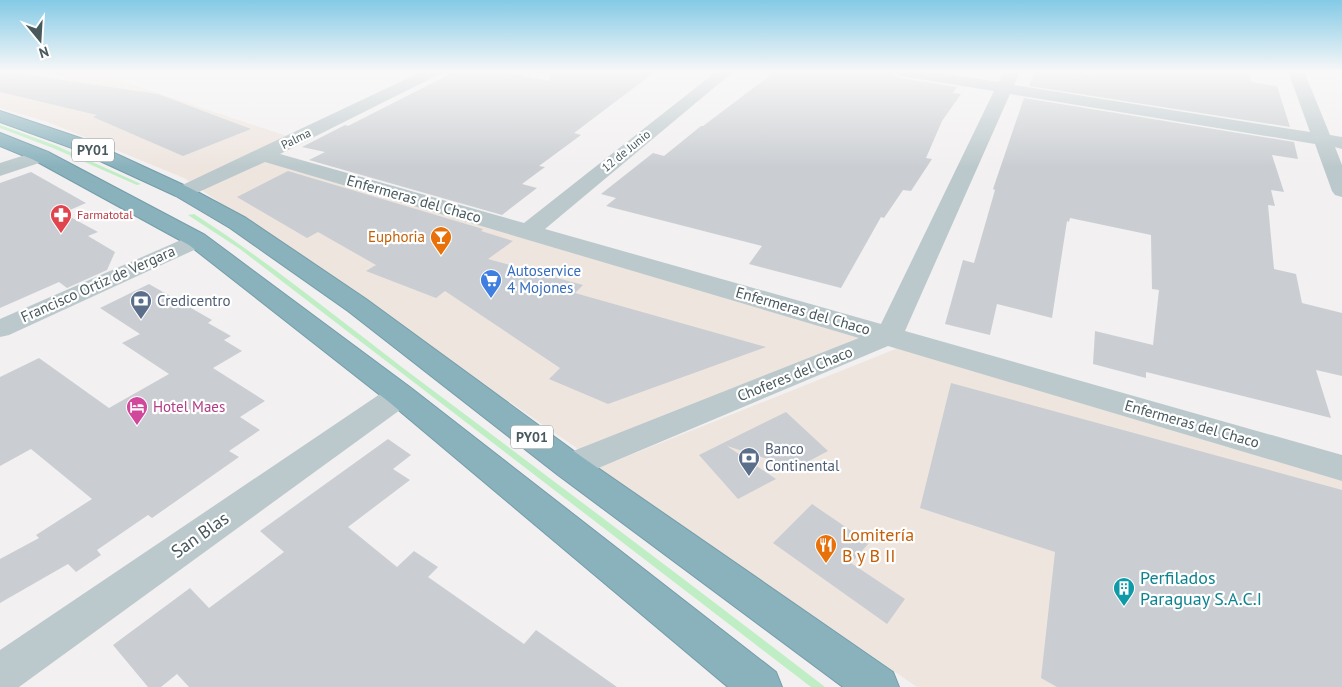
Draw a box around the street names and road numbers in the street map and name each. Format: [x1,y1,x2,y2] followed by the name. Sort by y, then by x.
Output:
[278,125,313,152] street label: Palma
[598,126,653,175] street label: 12 de Junio
[72,138,114,162] road number: PY01
[345,170,484,227] street label: Enfermeras del Chaco
[18,241,178,326] street label: Francisco Ortiz de Vergara
[734,282,873,339] street label: Enfermeras del Chaco
[734,342,855,405] street label: Choferes del Chaco
[1123,395,1262,452] street label: Enfermeras del Chaco
[511,426,553,448] road number: PY01
[166,506,233,563] street label: San Blas

